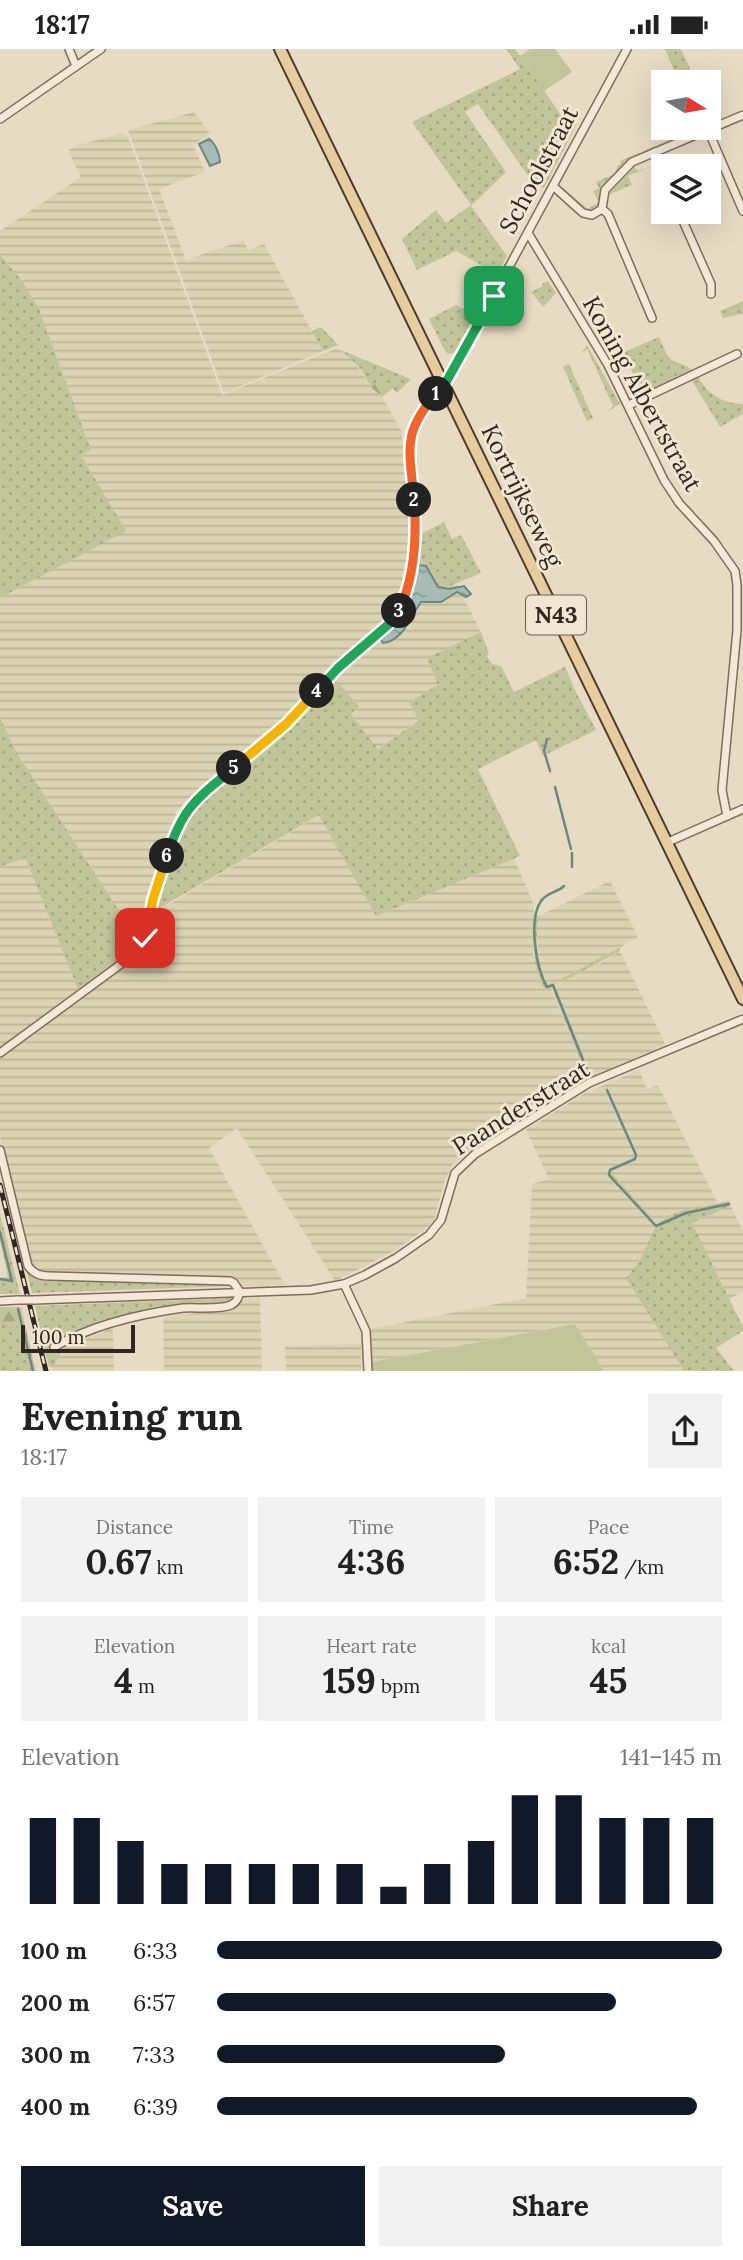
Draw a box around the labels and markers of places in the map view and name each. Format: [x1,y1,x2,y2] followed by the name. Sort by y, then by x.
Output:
[464,266,524,326] pin
[418,377,453,411] pin: 1
[396,483,432,517] pin: 2
[382,593,416,629] pin: 3
[300,673,334,709] pin: 4
[216,751,252,785] pin: 5
[150,839,184,873] pin: 6
[115,908,175,968] pin

